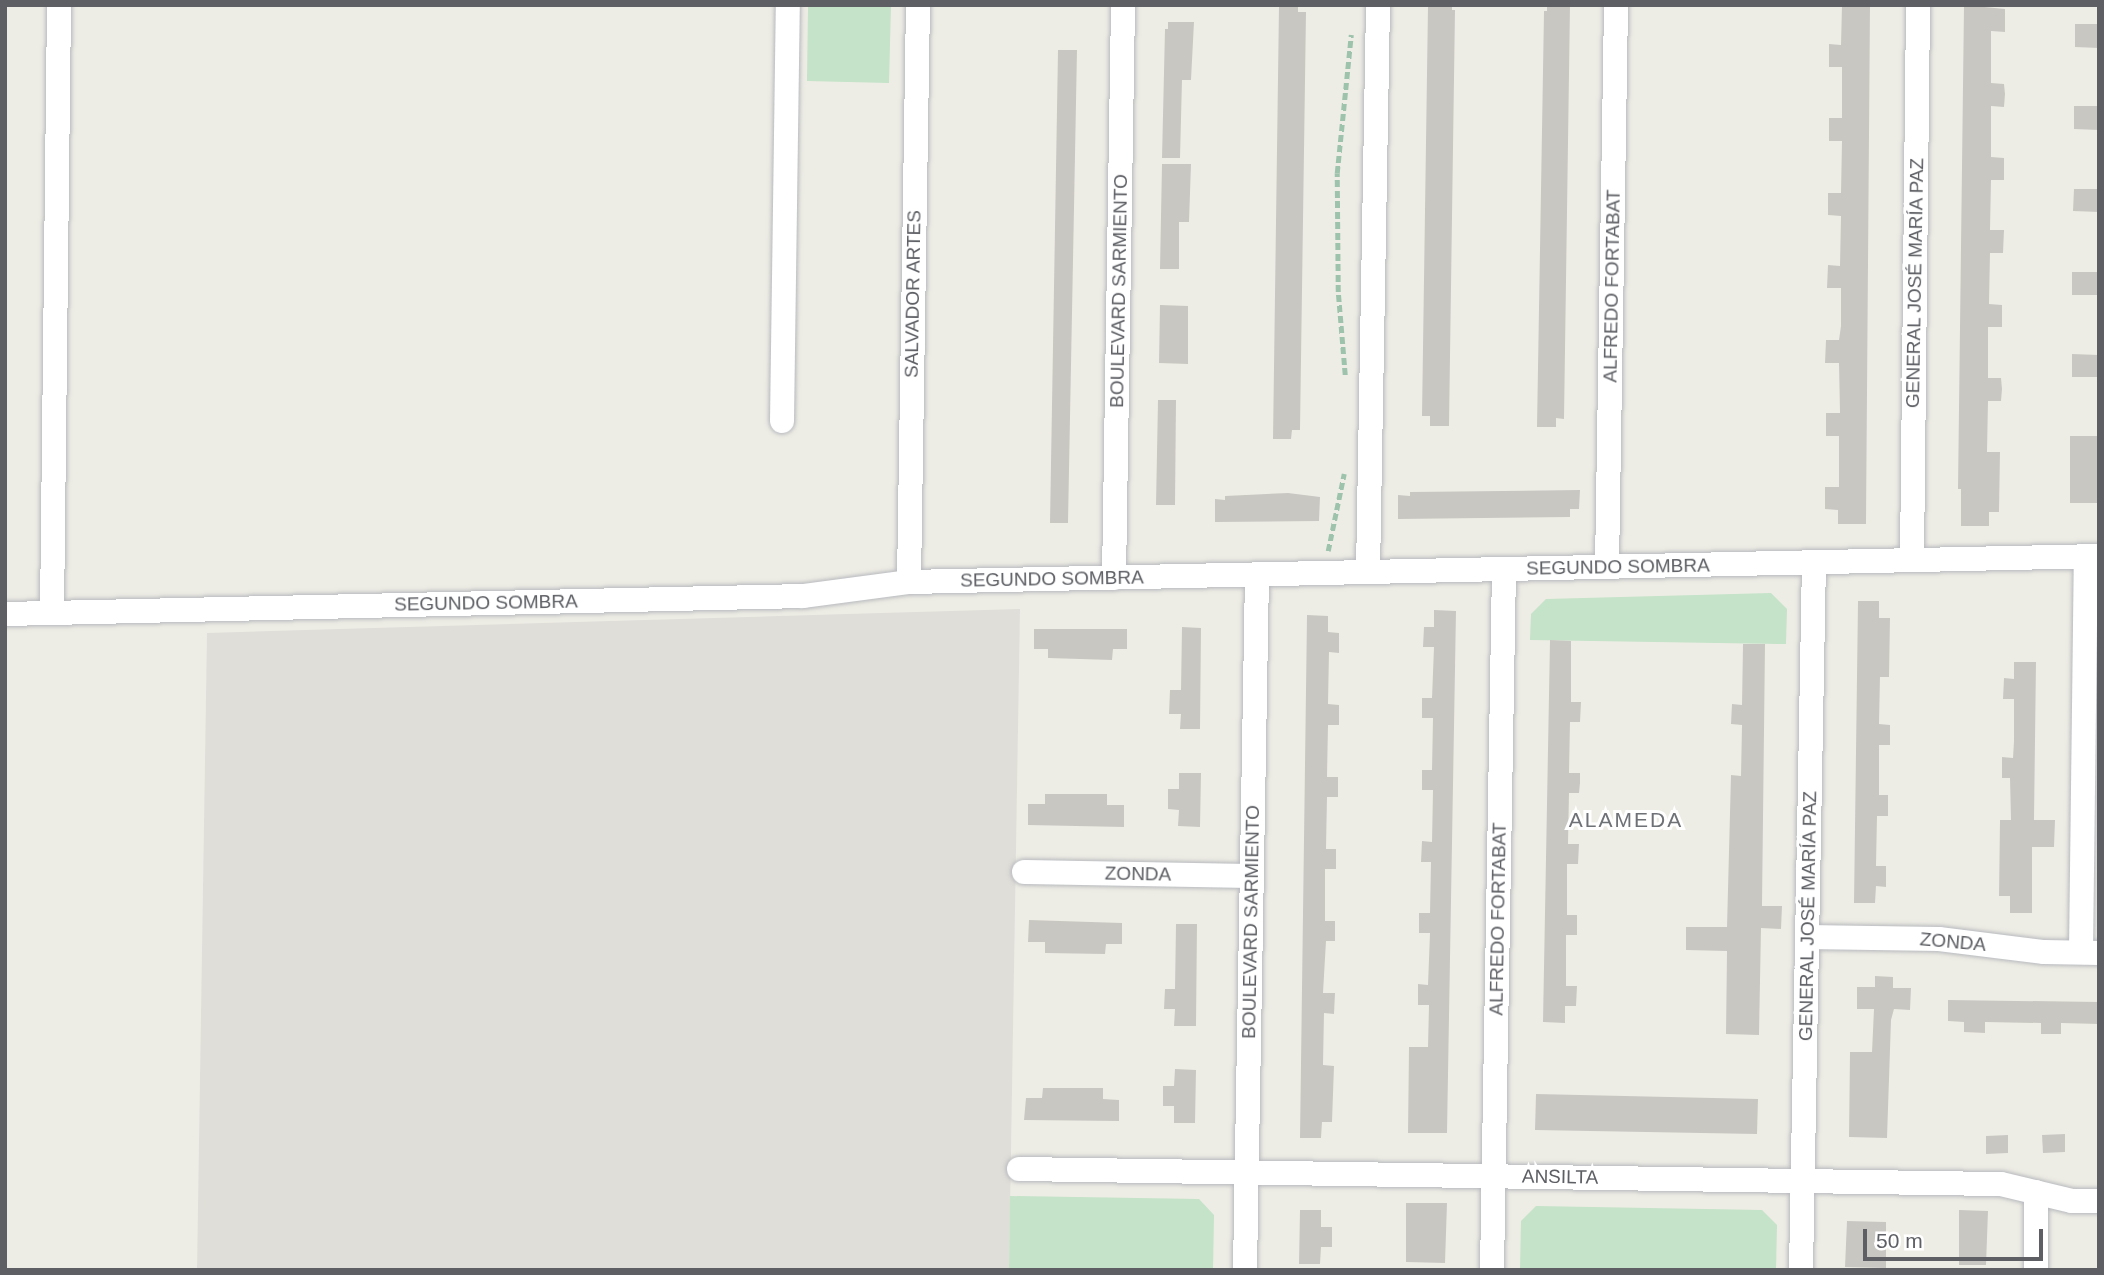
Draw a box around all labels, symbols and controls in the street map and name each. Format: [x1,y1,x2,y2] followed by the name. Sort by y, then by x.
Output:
[1901,157,1929,409] street label: GENERAL JOSÉ MARÍA PAZ
[1106,174,1132,408] street label: BOULEVARD SARMIENTO
[1599,189,1625,383] street label: ALFREDO FORTABAT
[900,209,926,379] street label: SALVADOR ARTES
[1526,554,1710,580] street label: SEGUNDO SOMBRA
[960,566,1144,592] street label: SEGUNDO SOMBRA
[394,590,578,616] street label: SEGUNDO SOMBRA
[1794,790,1822,1042] street label: GENERAL JOSÉ MARÍA PAZ
[1238,805,1264,1039] street label: BOULEVARD SARMIENTO
[1570,807,1682,833] district label: ALAMEDA
[1485,822,1511,1016] street label: ALFREDO FORTABAT
[1105,862,1171,886] street label: ZONDA
[1919,928,1987,956] street label: ZONDA
[1522,1165,1598,1189] street label: ANSILTA
[1866,1216,2046,1260] scale bar
[1876,1229,1923,1252] text: 50 m

